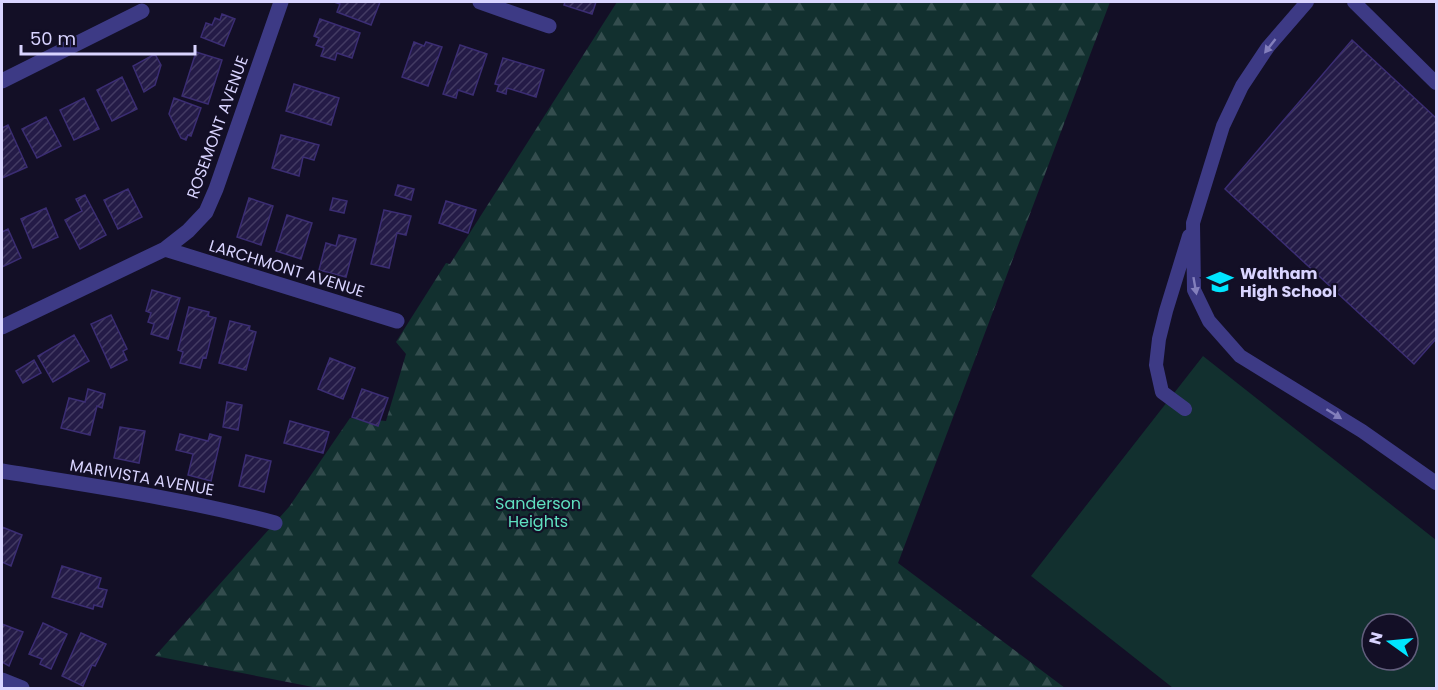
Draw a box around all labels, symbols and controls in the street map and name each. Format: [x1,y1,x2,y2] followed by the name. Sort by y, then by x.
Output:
[21,18,195,56] scale bar
[30,26,76,51] text: 50 m
[1263,38,1276,54] one-way arrow
[181,53,254,202] street label: ROSEMONT AVENUE
[206,234,367,303] street label: LARCHMONT AVENUE
[1240,262,1337,303] place label: Waltham High School
[1205,267,1235,297] school or university icon: Waltham High School
[1191,277,1200,296] one-way arrow
[1326,409,1342,420] one-way arrow
[68,453,216,502] street label: MARIVISTA AVENUE
[495,492,581,533] park label: Sanderson Heights
[1360,612,1420,672] north arrow
[1363,629,1389,647] text: N

